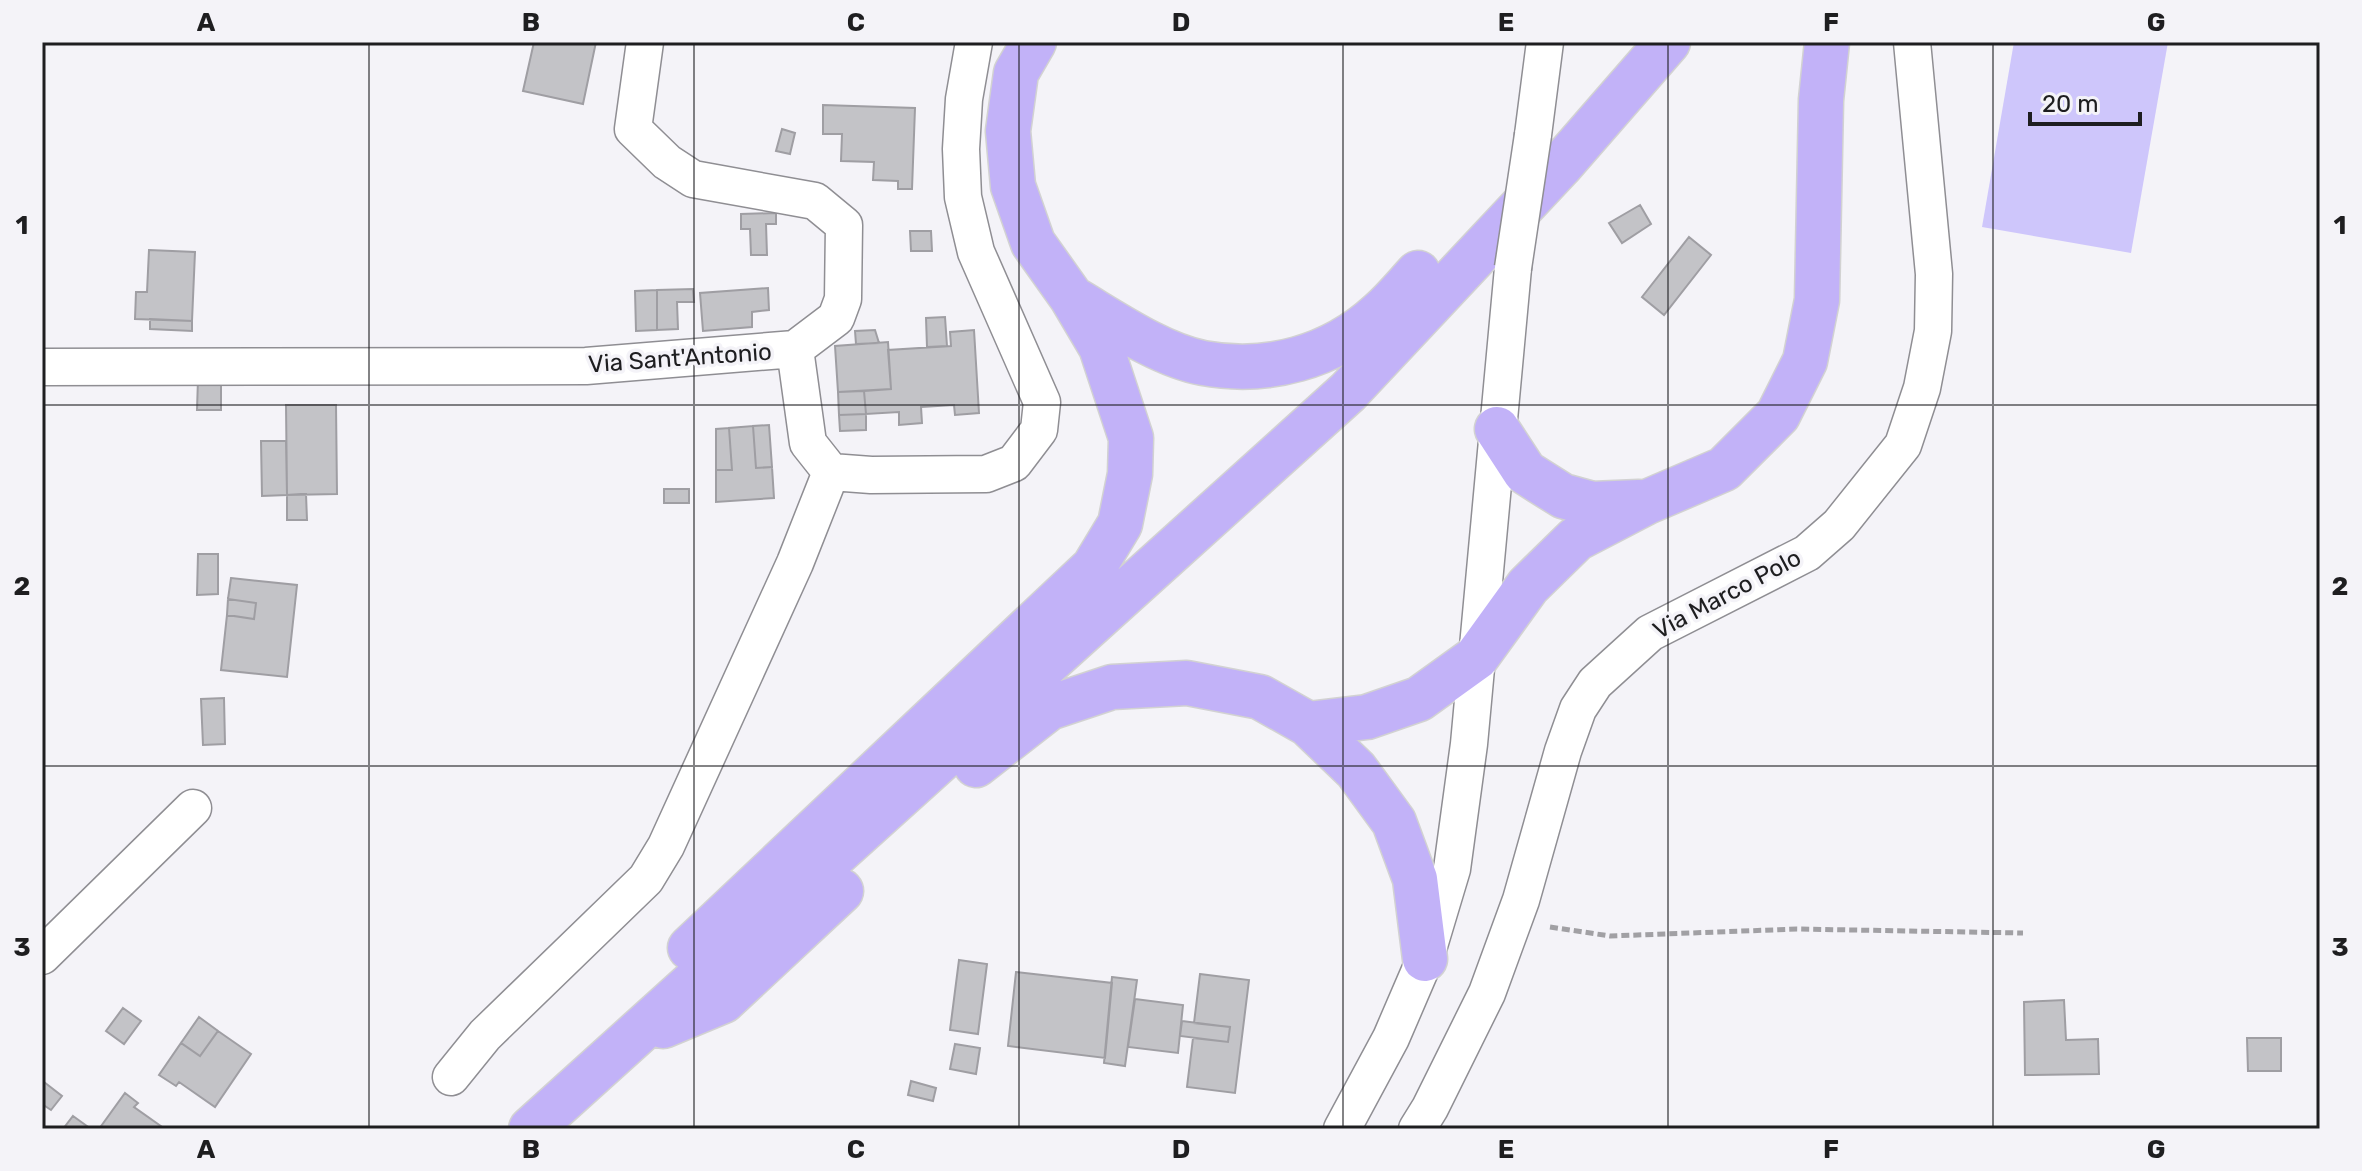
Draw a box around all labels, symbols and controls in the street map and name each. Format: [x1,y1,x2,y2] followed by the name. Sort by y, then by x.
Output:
[197,7,216,38] text: A
[522,7,540,38] text: B
[847,7,865,38] text: C
[1172,7,1190,38] text: D
[1498,7,1514,38] text: E
[1823,7,1839,38] text: F
[2147,7,2165,38] text: G
[2030,76,2140,126] scale bar
[2042,90,2099,118] text: 20 m
[16,210,28,241] text: 1
[2334,210,2346,241] text: 1
[587,338,773,378] street label: Via Sant'Antonio
[1648,543,1806,645] street label: Via Marco Polo
[14,571,30,602] text: 2
[2332,571,2348,602] text: 2
[13,932,31,963] text: 3
[2331,932,2349,963] text: 3
[197,1134,216,1165] text: A
[522,1134,540,1165] text: B
[847,1134,865,1165] text: C
[1172,1134,1190,1165] text: D
[1498,1134,1514,1165] text: E
[1823,1134,1839,1165] text: F
[2147,1134,2165,1165] text: G

